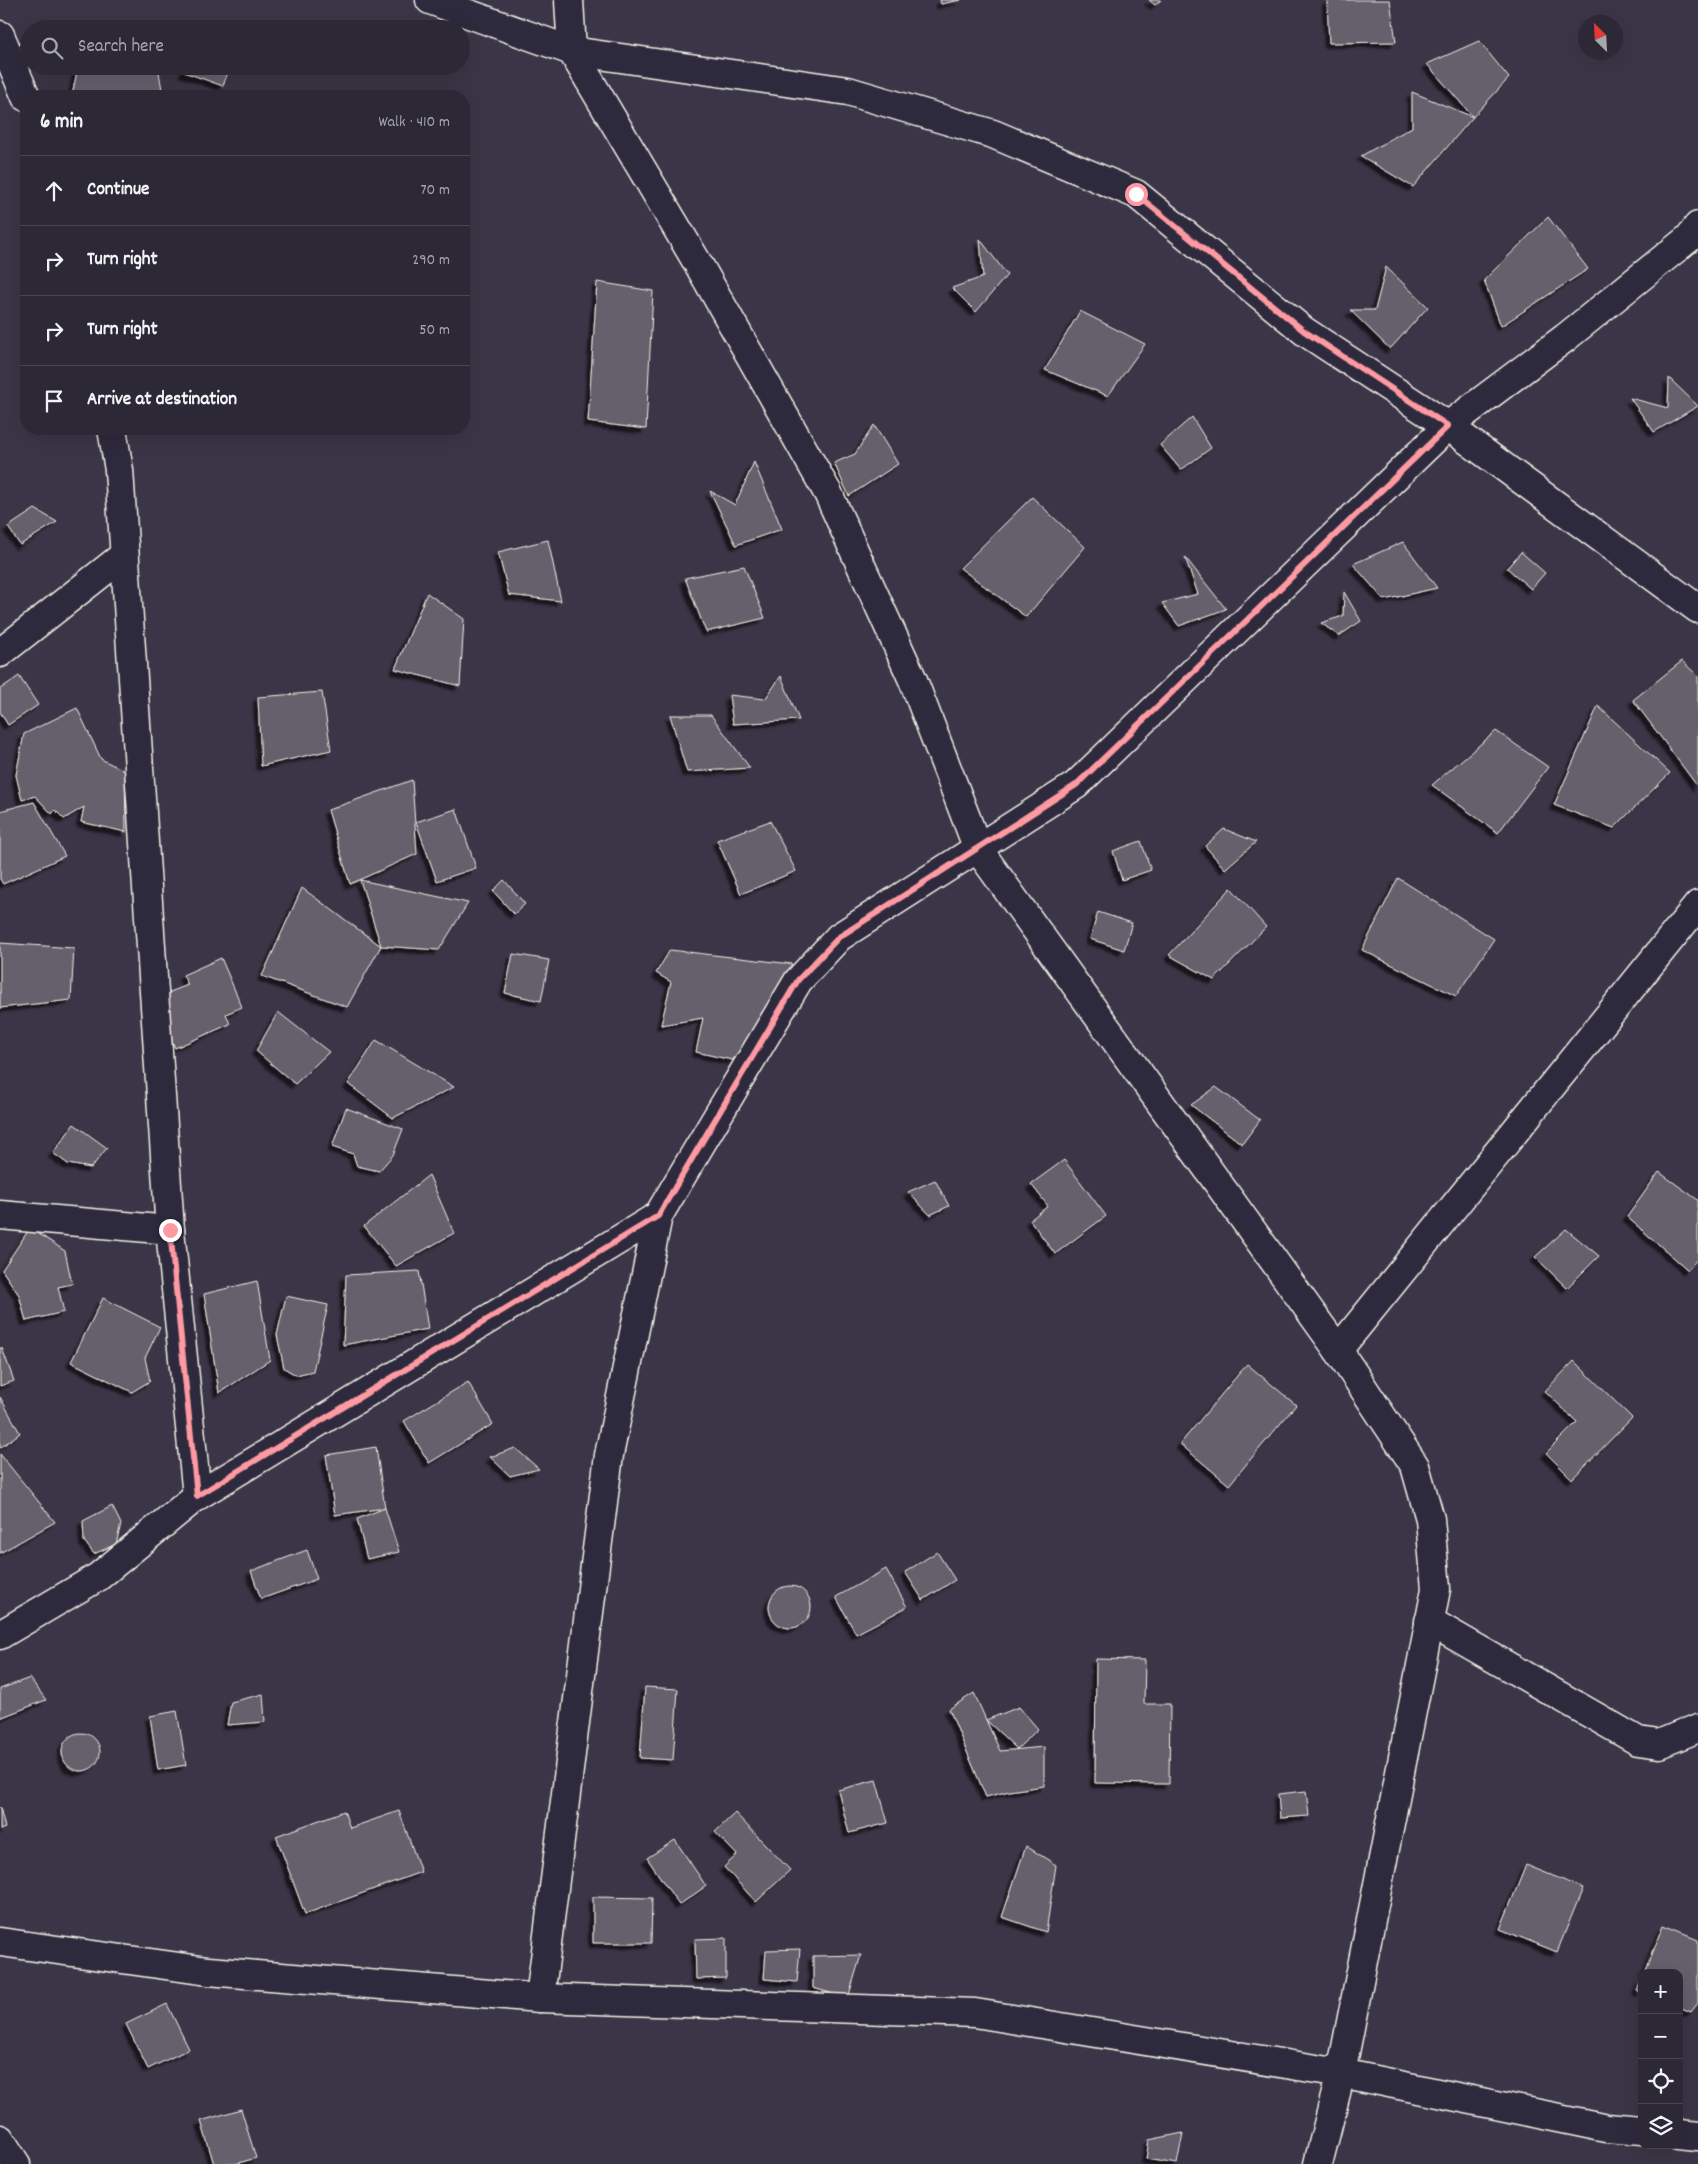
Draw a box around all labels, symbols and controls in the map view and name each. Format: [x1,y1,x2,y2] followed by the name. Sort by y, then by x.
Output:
[1578,15,1623,60] north arrow
[20,20,470,75] search box
[38,34,66,62] icon: search
[78,34,164,61] text: Search here
[40,108,83,138] text: 6 min
[378,111,450,134] text: Walk · 410 m
[40,177,68,205] icon: ahead
[87,177,149,204] text: Continue
[420,179,450,202] text: 70 m
[1125,183,1148,206] route start
[40,247,68,275] icon: right
[87,247,158,274] text: Turn right
[412,249,450,272] text: 290 m
[40,317,68,345] icon: right
[87,317,158,344] text: Turn right
[419,319,450,342] text: 50 m
[40,387,68,415] icon: arrive
[87,387,237,414] text: Arrive at destination
[159,1219,182,1242] route end
[1638,1969,1683,2149] map controls
[1638,1969,1683,2014] button: +
[1638,2014,1683,2059] button: −
[1638,2059,1683,2104] button: locate
[1638,2104,1683,2149] button: layers

